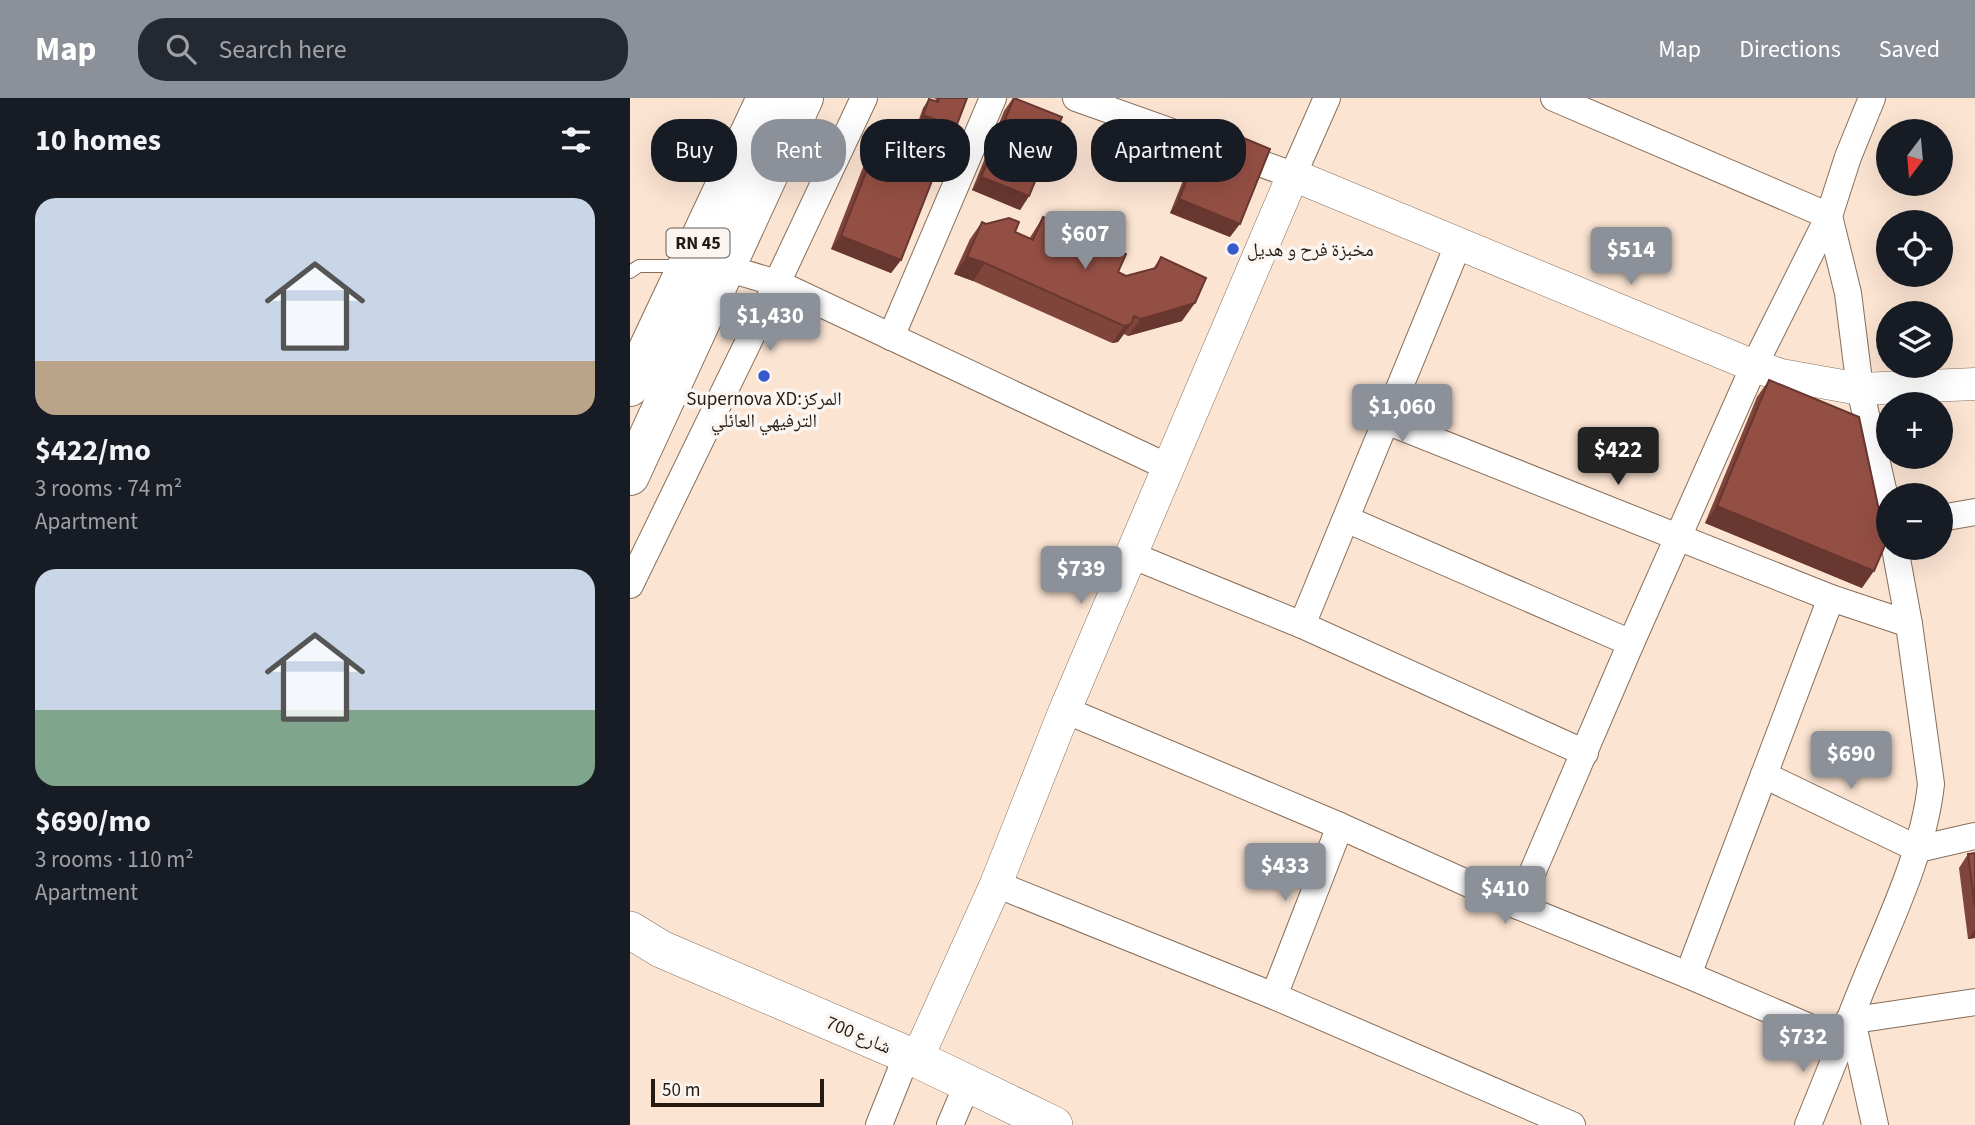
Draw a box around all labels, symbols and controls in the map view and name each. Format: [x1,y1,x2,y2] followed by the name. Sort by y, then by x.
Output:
[138,18,628,81] search box
[35,26,96,73] text: Map
[162,30,200,68] icon: search
[218,31,347,68] text: Search here
[1658,32,1701,67] text: Map
[1739,32,1841,67] text: Directions
[1879,32,1940,67] text: Saved
[35,119,161,162] text: 10 homes
[651,119,737,182] chip: Buy
[751,119,846,182] chip: Rent
[860,119,970,182] chip: Filters
[984,119,1077,182] chip: New
[1091,119,1246,182] chip: Apartment
[1876,119,1953,196] north arrow
[1876,119,1953,560] map controls
[557,121,595,159] icon: filters
[1876,210,1953,287] button: locate
[1044,212,1126,271] pin: $607
[1061,217,1109,250] text: $607
[666,228,730,258] road number: RN 45
[1590,228,1672,287] pin: $514
[1607,233,1655,266] text: $514
[1247,237,1374,264] place label: مخبزة فرح و هديل
[1225,241,1241,257] marker: مخبزة فرح و هديل
[252,243,378,369] icon: home
[713,294,827,353] pin: $1,430
[736,299,804,332] text: $1,430
[1876,301,1953,378] button: layers
[756,368,772,384] marker: Supernova XD;المركز الترفيهي العائلي
[1345,384,1459,444] pin: $1,060
[686,386,842,436] place label: Supernova XD;المركز الترفيهي العائلي
[1368,390,1436,423] text: $1,060
[1876,392,1953,469] button: +
[1577,428,1659,487] pin: $422
[35,429,151,472] text: $422/mo
[1594,433,1642,466] text: $422
[35,472,182,505] text: 3 rooms · 74 m²
[1876,483,1953,560] button: −
[35,505,138,538] text: Apartment
[1040,546,1122,606] pin: $739
[1057,552,1105,585] text: $739
[252,614,378,740] icon: home
[1810,732,1892,791] pin: $690
[1827,737,1875,770] text: $690
[35,800,151,843] text: $690/mo
[35,843,194,876] text: 3 rooms · 110 m²
[1244,844,1326,903] pin: $433
[1261,849,1309,882] text: $433
[1464,866,1546,926] pin: $410
[1481,872,1529,905] text: $410
[35,876,138,909] text: Apartment
[822,1010,895,1061] street label: شارع 700
[1762,1014,1844,1074] pin: $732
[1779,1020,1827,1053] text: $732
[651,1076,824,1108] scale bar
[662,1077,700,1104] text: 50 m

